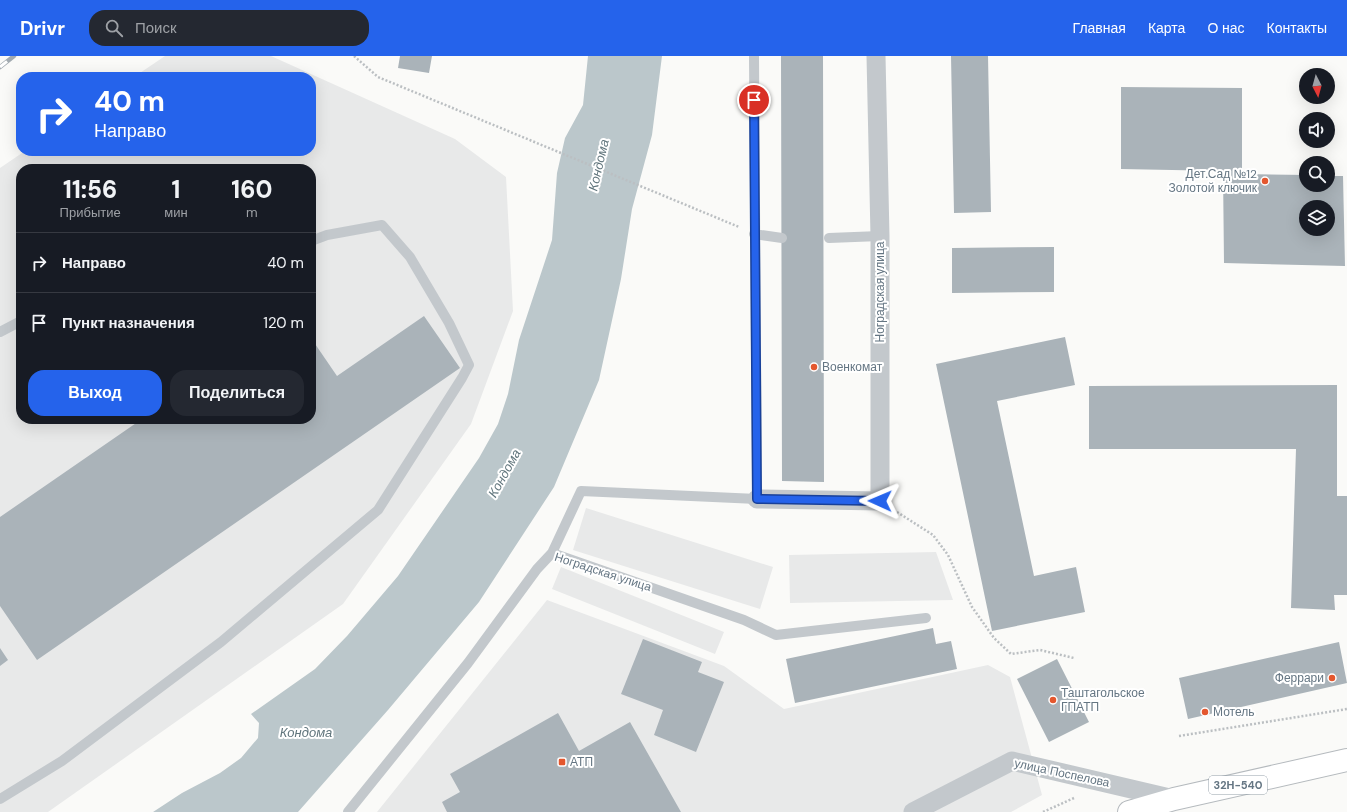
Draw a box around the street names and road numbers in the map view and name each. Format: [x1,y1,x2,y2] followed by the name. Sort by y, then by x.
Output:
[872,241,888,342] street label: Ноградская улица
[553,549,654,595] street label: Ноградская улица
[1013,755,1111,791] street label: улица Поспелова
[1209,776,1267,794] road number: 32Н-540

